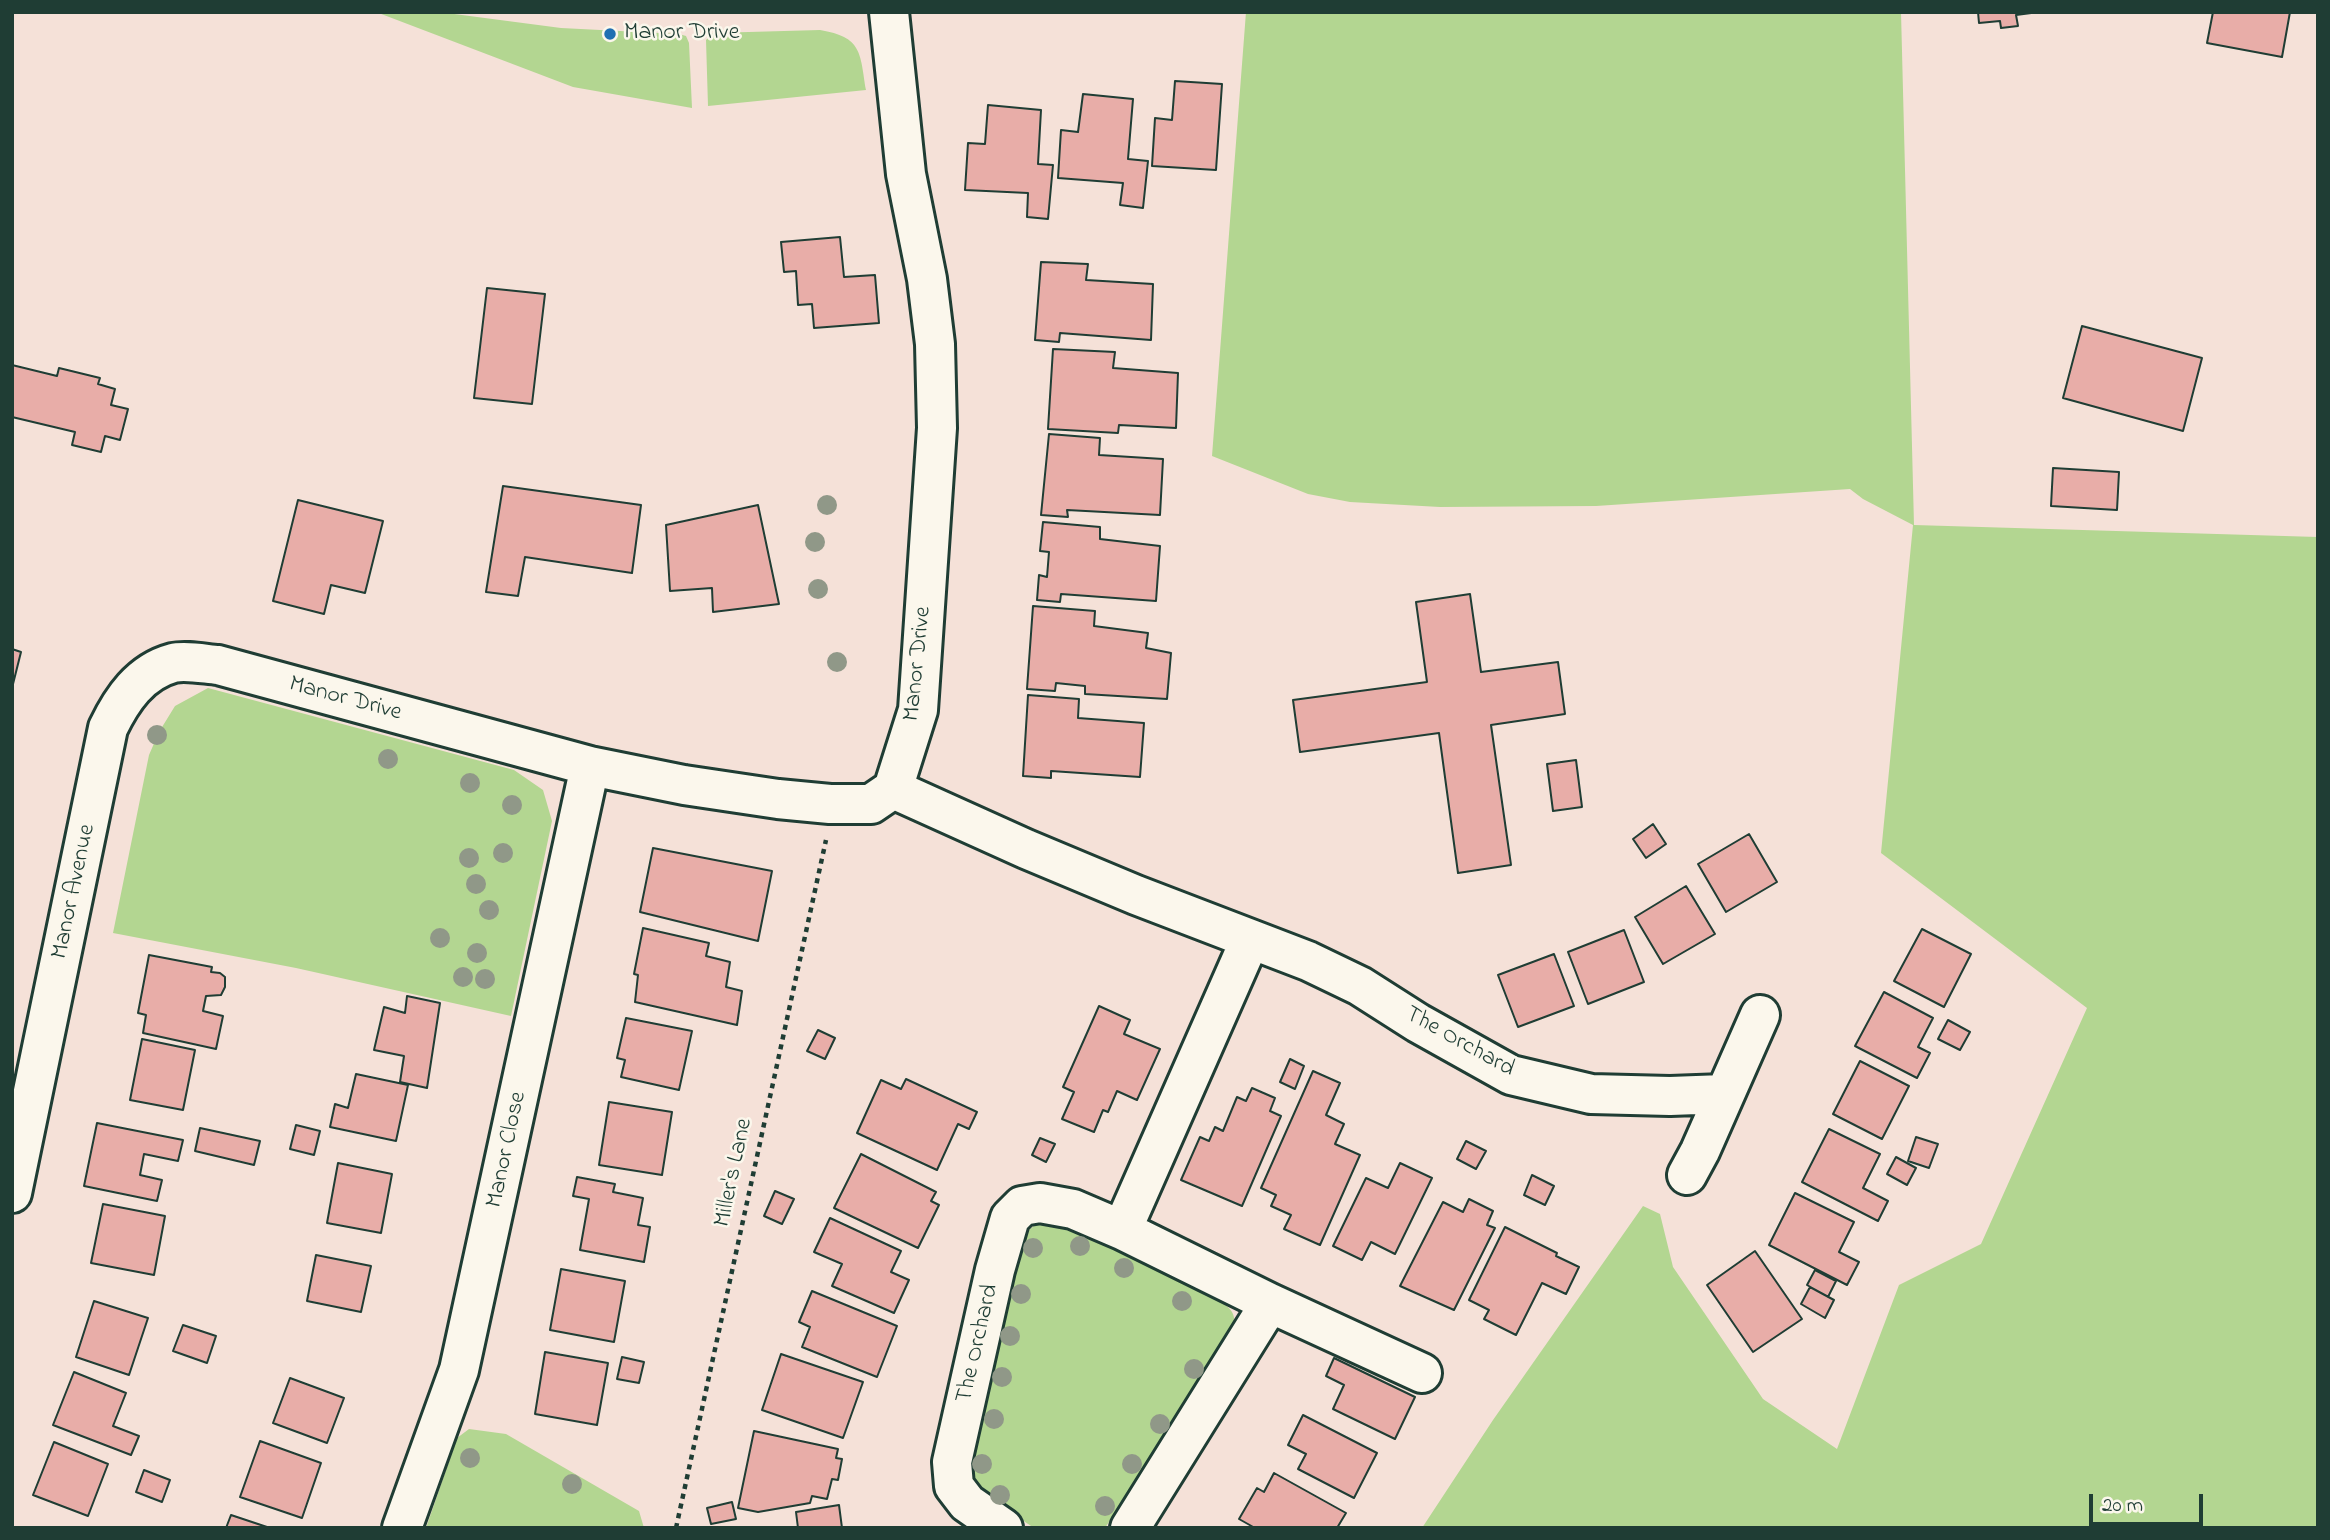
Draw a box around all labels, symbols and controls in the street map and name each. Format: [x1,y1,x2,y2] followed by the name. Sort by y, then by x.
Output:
[624,20,739,48] place label: Manor Drive
[602,26,618,42] marker: Manor Drive
[899,605,939,723] street label: Manor Drive
[286,671,404,729] street label: Manor Drive
[47,822,103,962] street label: Manor Avenue
[1399,1001,1519,1085] street label: The Orchard
[482,1089,534,1211] street label: Manor Close
[709,1116,761,1230] street label: Miller's Lane
[951,1282,1007,1406] street label: The Orchard
[2092,1480,2206,1524] scale bar
[2102,1491,2143,1521] text: 20 m

